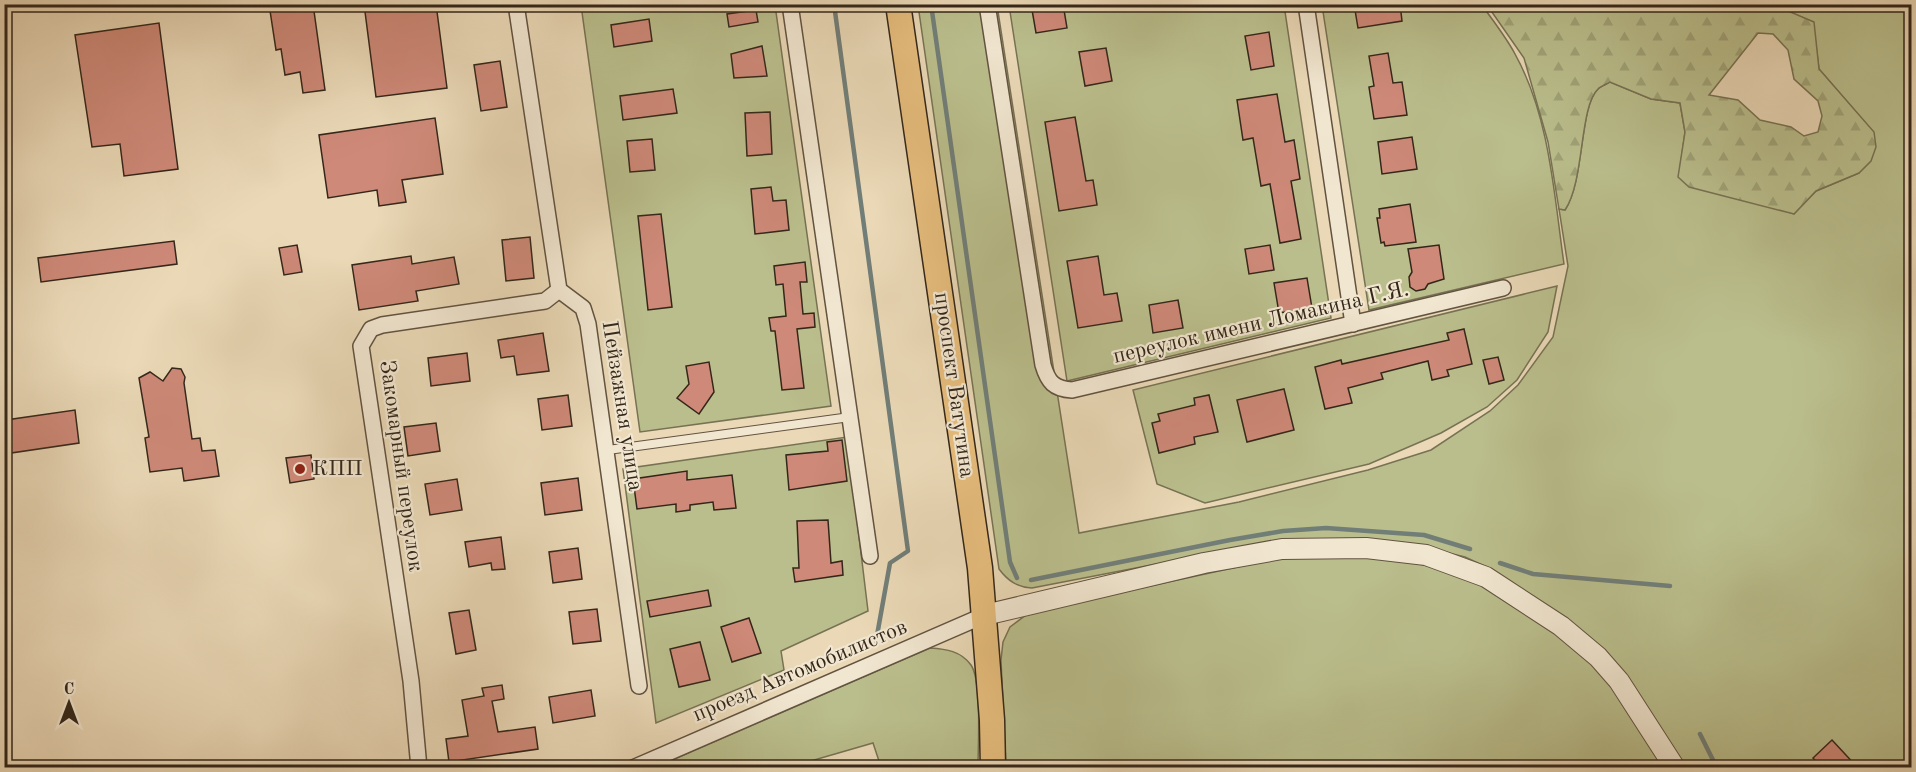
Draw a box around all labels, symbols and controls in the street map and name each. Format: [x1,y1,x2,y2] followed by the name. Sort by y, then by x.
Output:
[1111,278,1411,368] street label: переулок имени Ломакина Г.Я.
[930,291,978,479] street label: проспект Ватутина
[598,319,646,493] street label: Пейзажная улица
[375,359,427,573] street label: Закомарный переулок
[312,458,363,480] place label: КПП
[293,462,307,476] marker: КПП
[690,616,910,726] street label: проезд Автомобилистов
[39,673,99,733] north arrow
[64,682,74,698] text: С

